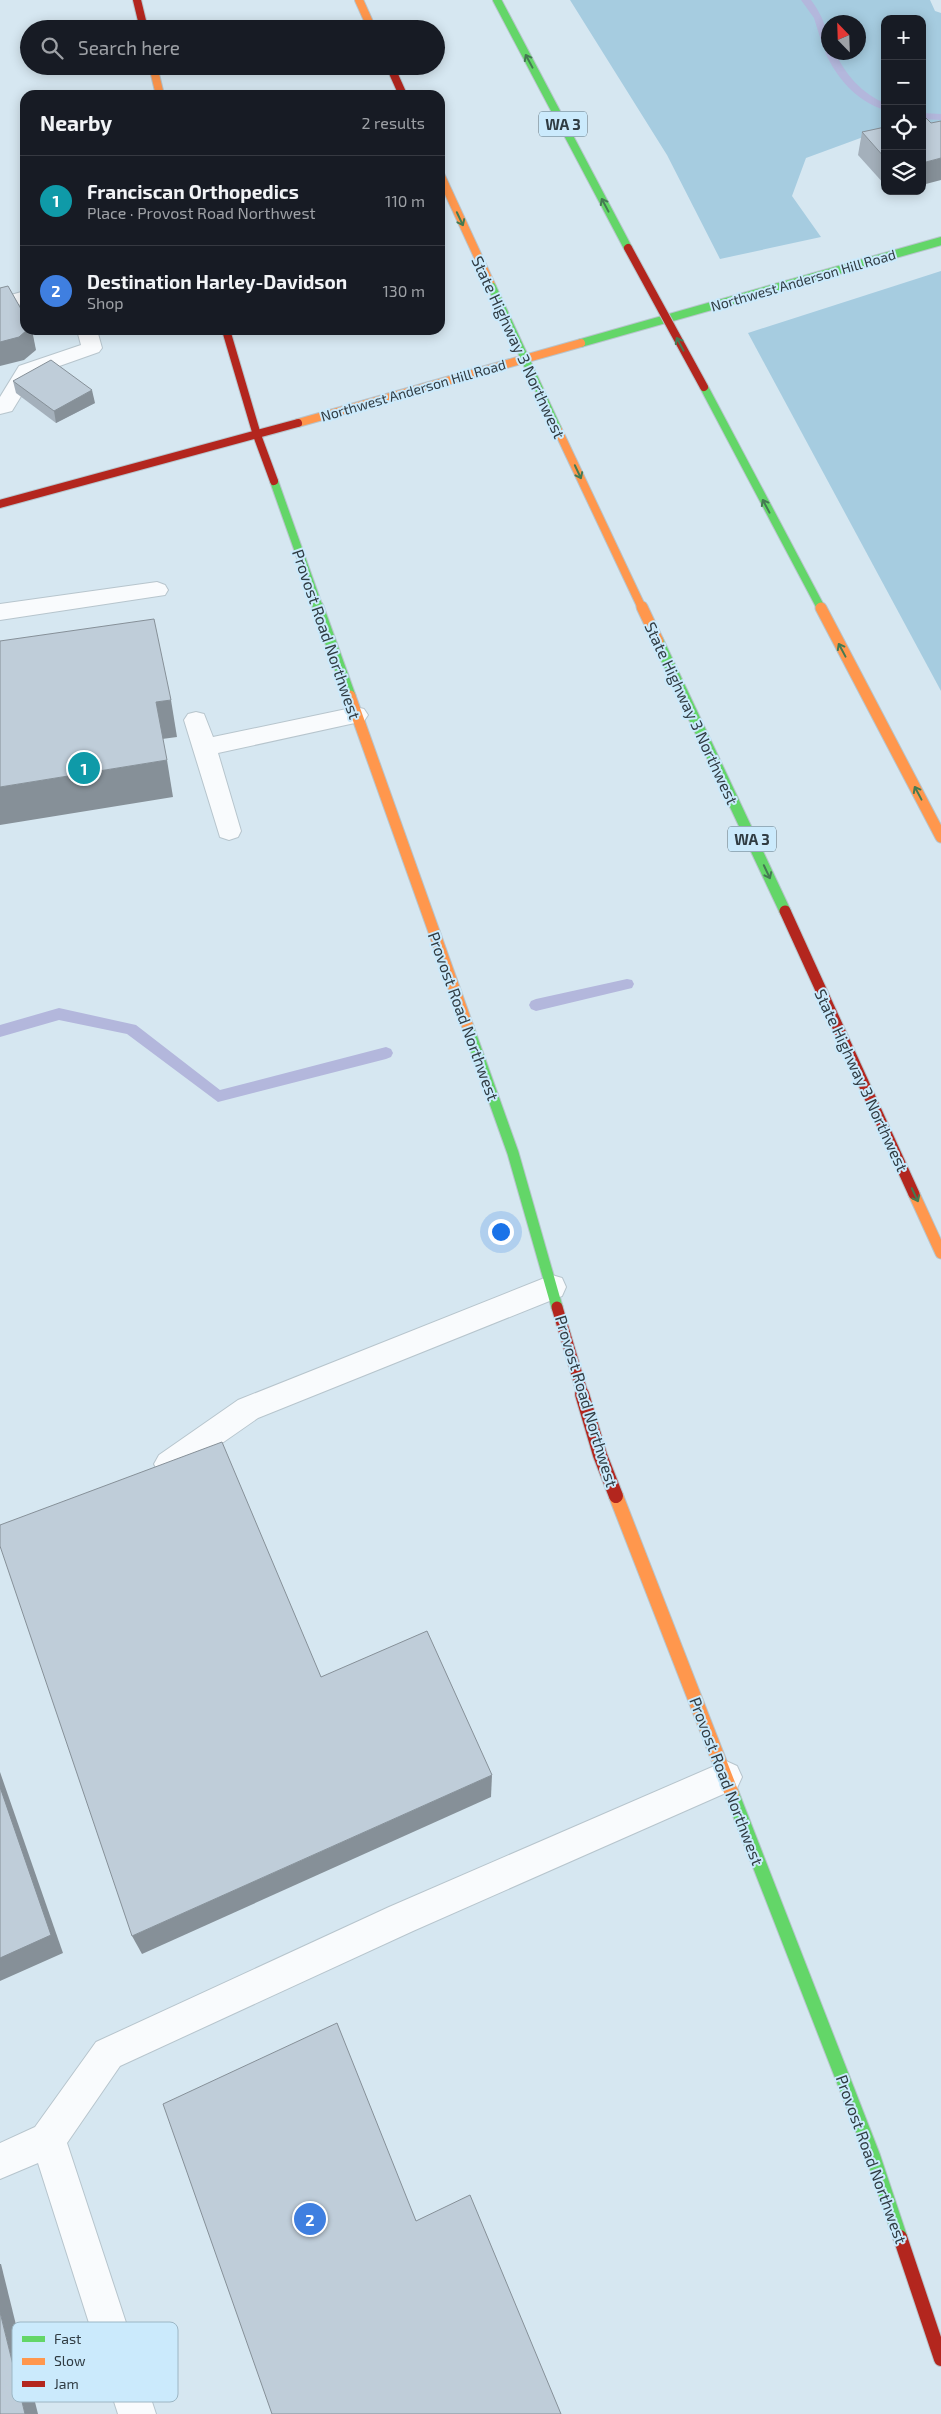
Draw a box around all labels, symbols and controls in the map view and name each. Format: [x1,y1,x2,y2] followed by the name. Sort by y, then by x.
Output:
[821,15,866,60] north arrow
[881,15,926,195] map controls
[881,15,926,60] button: +
[20,20,445,75] search box
[38,34,66,62] icon: search
[78,36,180,59] text: Search here
[524,53,534,68] one-way arrow
[881,60,926,105] button: −
[881,105,926,150] button: locate
[40,110,112,135] text: Nearby
[539,112,587,136] road number: WA 3
[362,113,425,132] text: 2 results
[881,150,926,195] button: layers
[87,180,299,203] text: Franciscan Orthopedics
[53,191,59,210] text: 1
[385,191,425,210] text: 110 m
[600,197,610,212] one-way arrow
[87,203,316,222] text: Place · Provost Road Northwest
[456,211,466,226] one-way arrow
[709,245,897,315] street label: Northwest Anderson Hill Road
[468,253,570,441] street label: State Highway 3 Northwest
[87,270,347,293] text: Destination Harley-Davidson
[51,281,61,300] text: 2
[383,281,425,300] text: 130 m
[87,293,124,312] text: Shop
[675,338,685,352] one-way arrow
[319,355,507,425] street label: Northwest Anderson Hill Road
[573,465,583,480] one-way arrow
[761,499,770,514] one-way arrow
[289,547,365,721] street label: Provost Road Northwest
[641,619,743,807] street label: State Highway 3 Northwest
[837,643,846,658] one-way arrow
[68,749,100,787] pin: 1
[913,786,923,801] one-way arrow
[728,826,776,852] road number: WA 3
[763,864,772,879] one-way arrow
[425,929,503,1103] street label: Provost Road Northwest
[811,986,913,1174] street label: State Highway 3 Northwest
[910,1187,920,1202] one-way arrow
[488,1219,514,1245] your location
[552,1313,622,1489] street label: Provost Road Northwest
[686,1694,768,1868] street label: Provost Road Northwest
[833,2072,911,2246] street label: Provost Road Northwest
[294,2200,326,2238] pin: 2
[12,2322,178,2402] legend
[54,2330,81,2347] text: Fast
[54,2352,86,2369] text: Slow
[54,2375,79,2392] text: Jam

